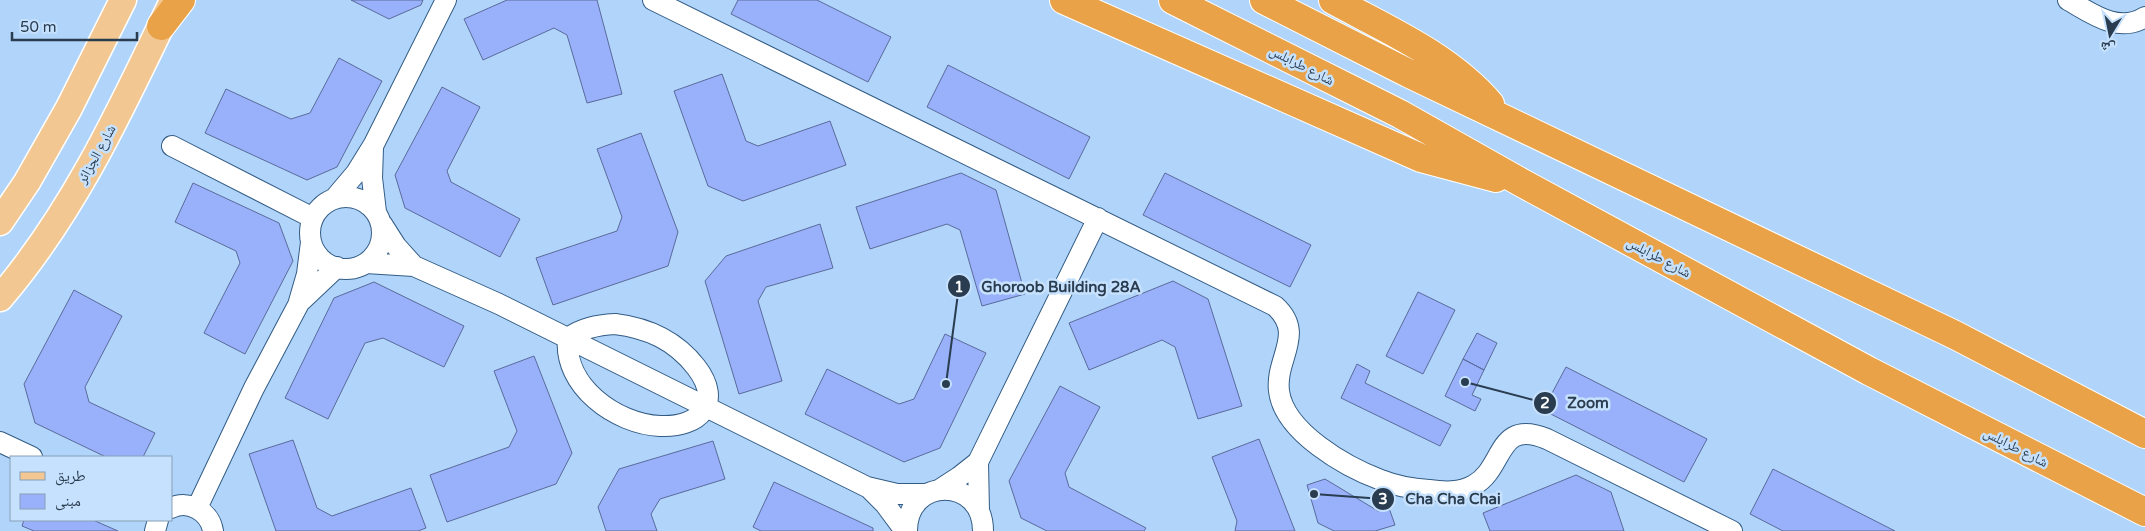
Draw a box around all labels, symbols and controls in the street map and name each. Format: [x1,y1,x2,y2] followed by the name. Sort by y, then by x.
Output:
[12,10,138,42] scale bar
[2085,10,2135,60] north arrow
[20,18,57,36] text: 50 m
[2099,38,2117,57] text: ش
[1266,42,1337,90] street label: شارع طرابلس
[73,122,120,188] street label: شارع الجزائر
[1623,234,1694,282] street label: شارع طرابلس
[946,271,1150,301] callout: Ghoroob Building 28A
[954,278,964,296] text: 1
[981,278,1141,297] text: Ghoroob Building 28A
[1532,388,1619,418] callout: Zoom
[1540,394,1550,412] text: 2
[1567,394,1609,412] text: Zoom
[1980,424,2051,472] street label: شارع طرابلس
[10,456,172,521] legend
[55,467,86,486] text: طريق
[1371,484,1511,514] callout: Cha Cha Chai
[1378,490,1388,508] text: 3
[1405,490,1501,508] text: Cha Cha Chai
[55,492,81,511] text: مبنى

